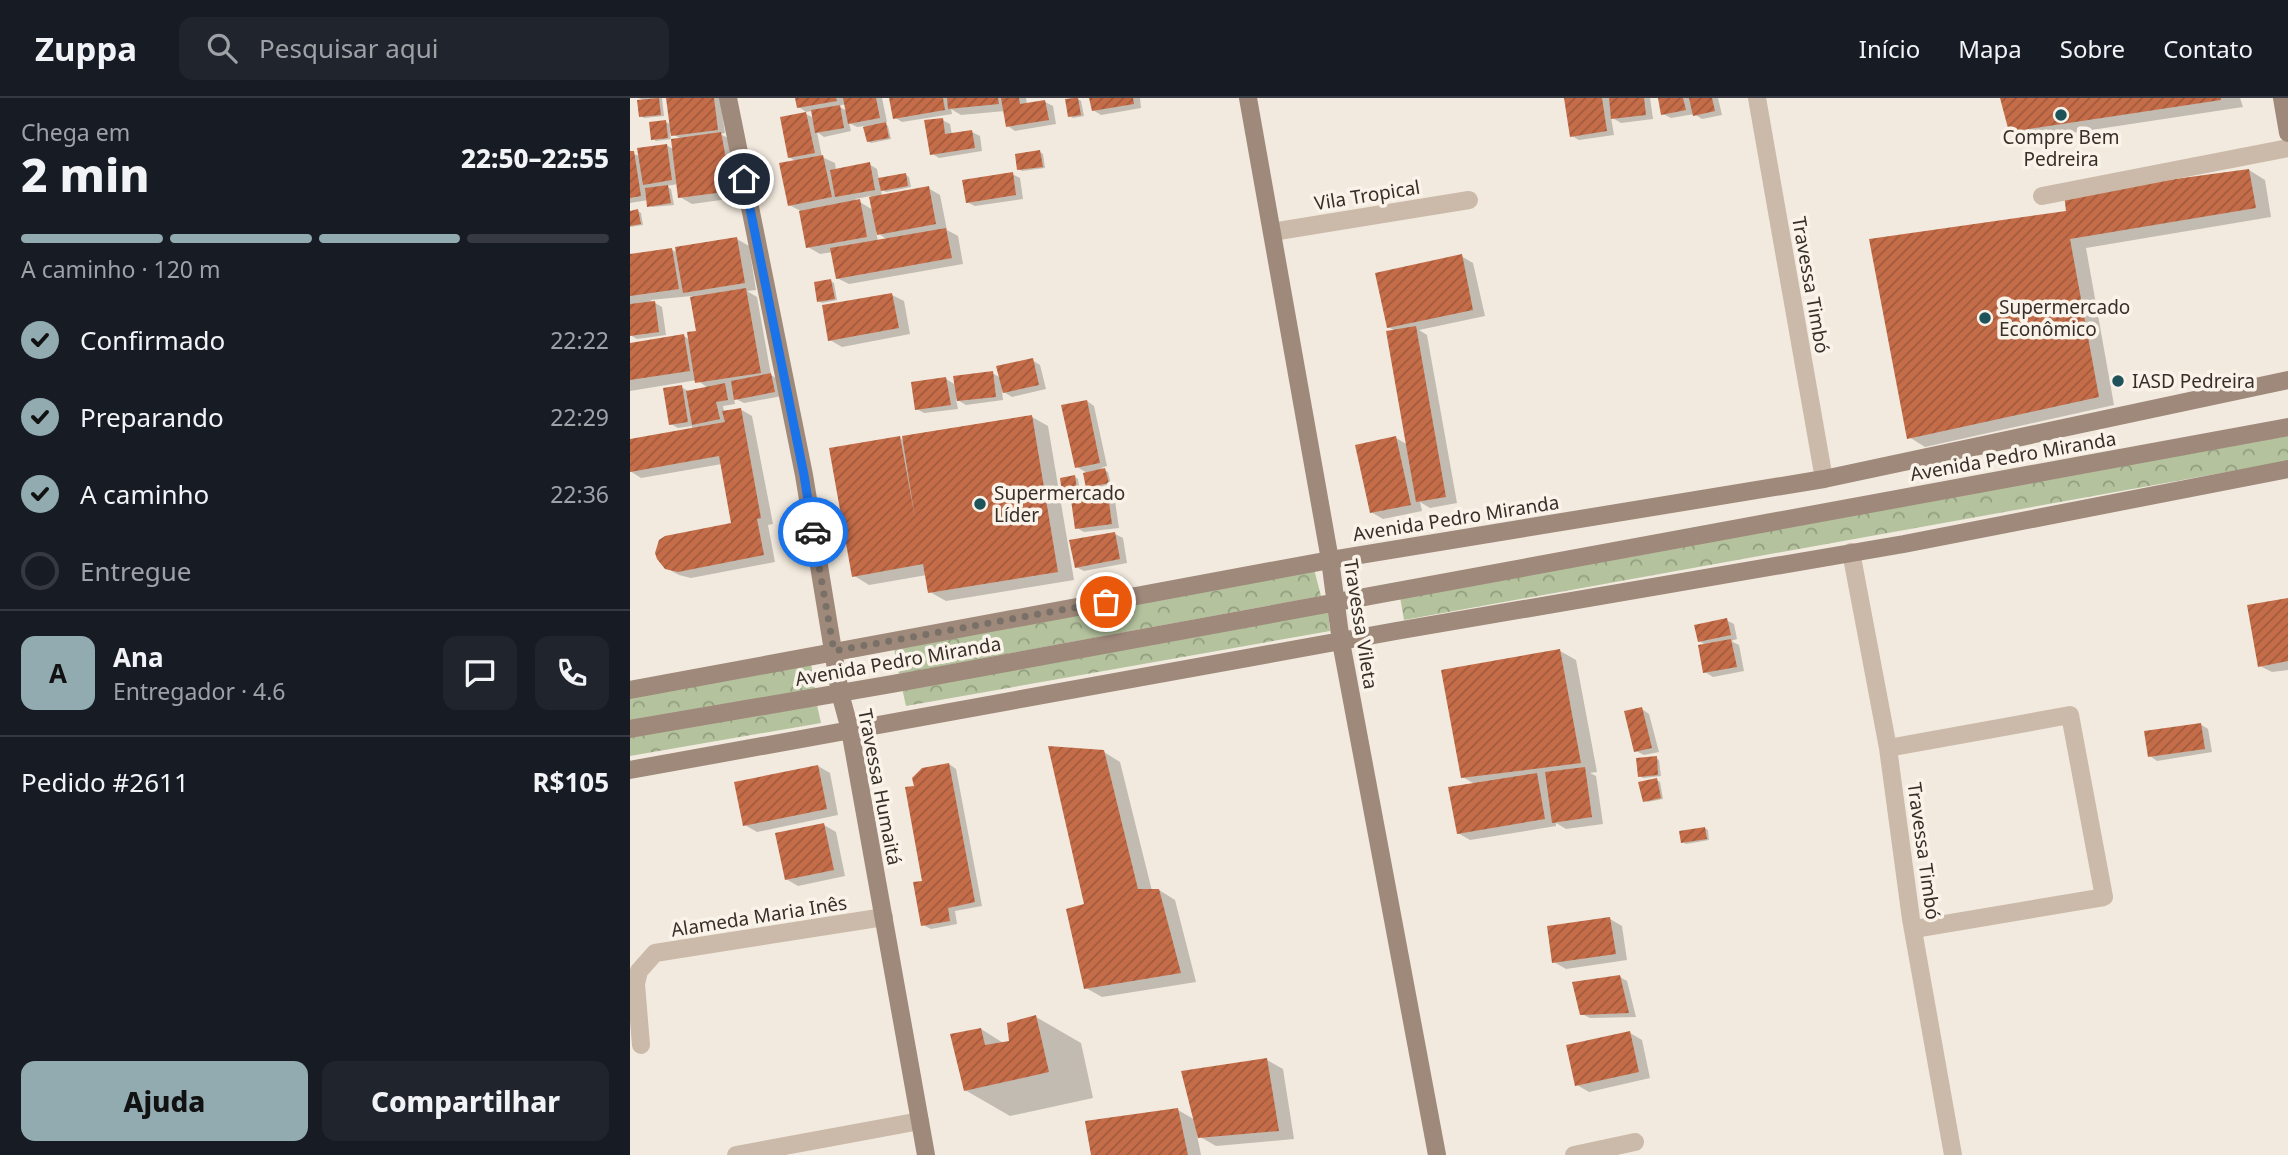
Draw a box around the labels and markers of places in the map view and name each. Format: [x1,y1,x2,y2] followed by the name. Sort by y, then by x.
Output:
[2053,107,2069,123] marker: Compre Bem Pedreira
[2003,124,2119,172] place label: Compre Bem Pedreira
[714,149,774,209] pin
[1999,294,2130,342] place label: Supermercado Econômico
[1977,310,1993,326] marker: Supermercado Econômico
[2132,368,2255,394] place label: IASD Pedreira
[2110,373,2126,389] marker: IASD Pedreira
[994,480,1125,528] place label: Supermercado Líder
[972,496,988,512] marker: Supermercado Líder
[1076,572,1136,632] pin

